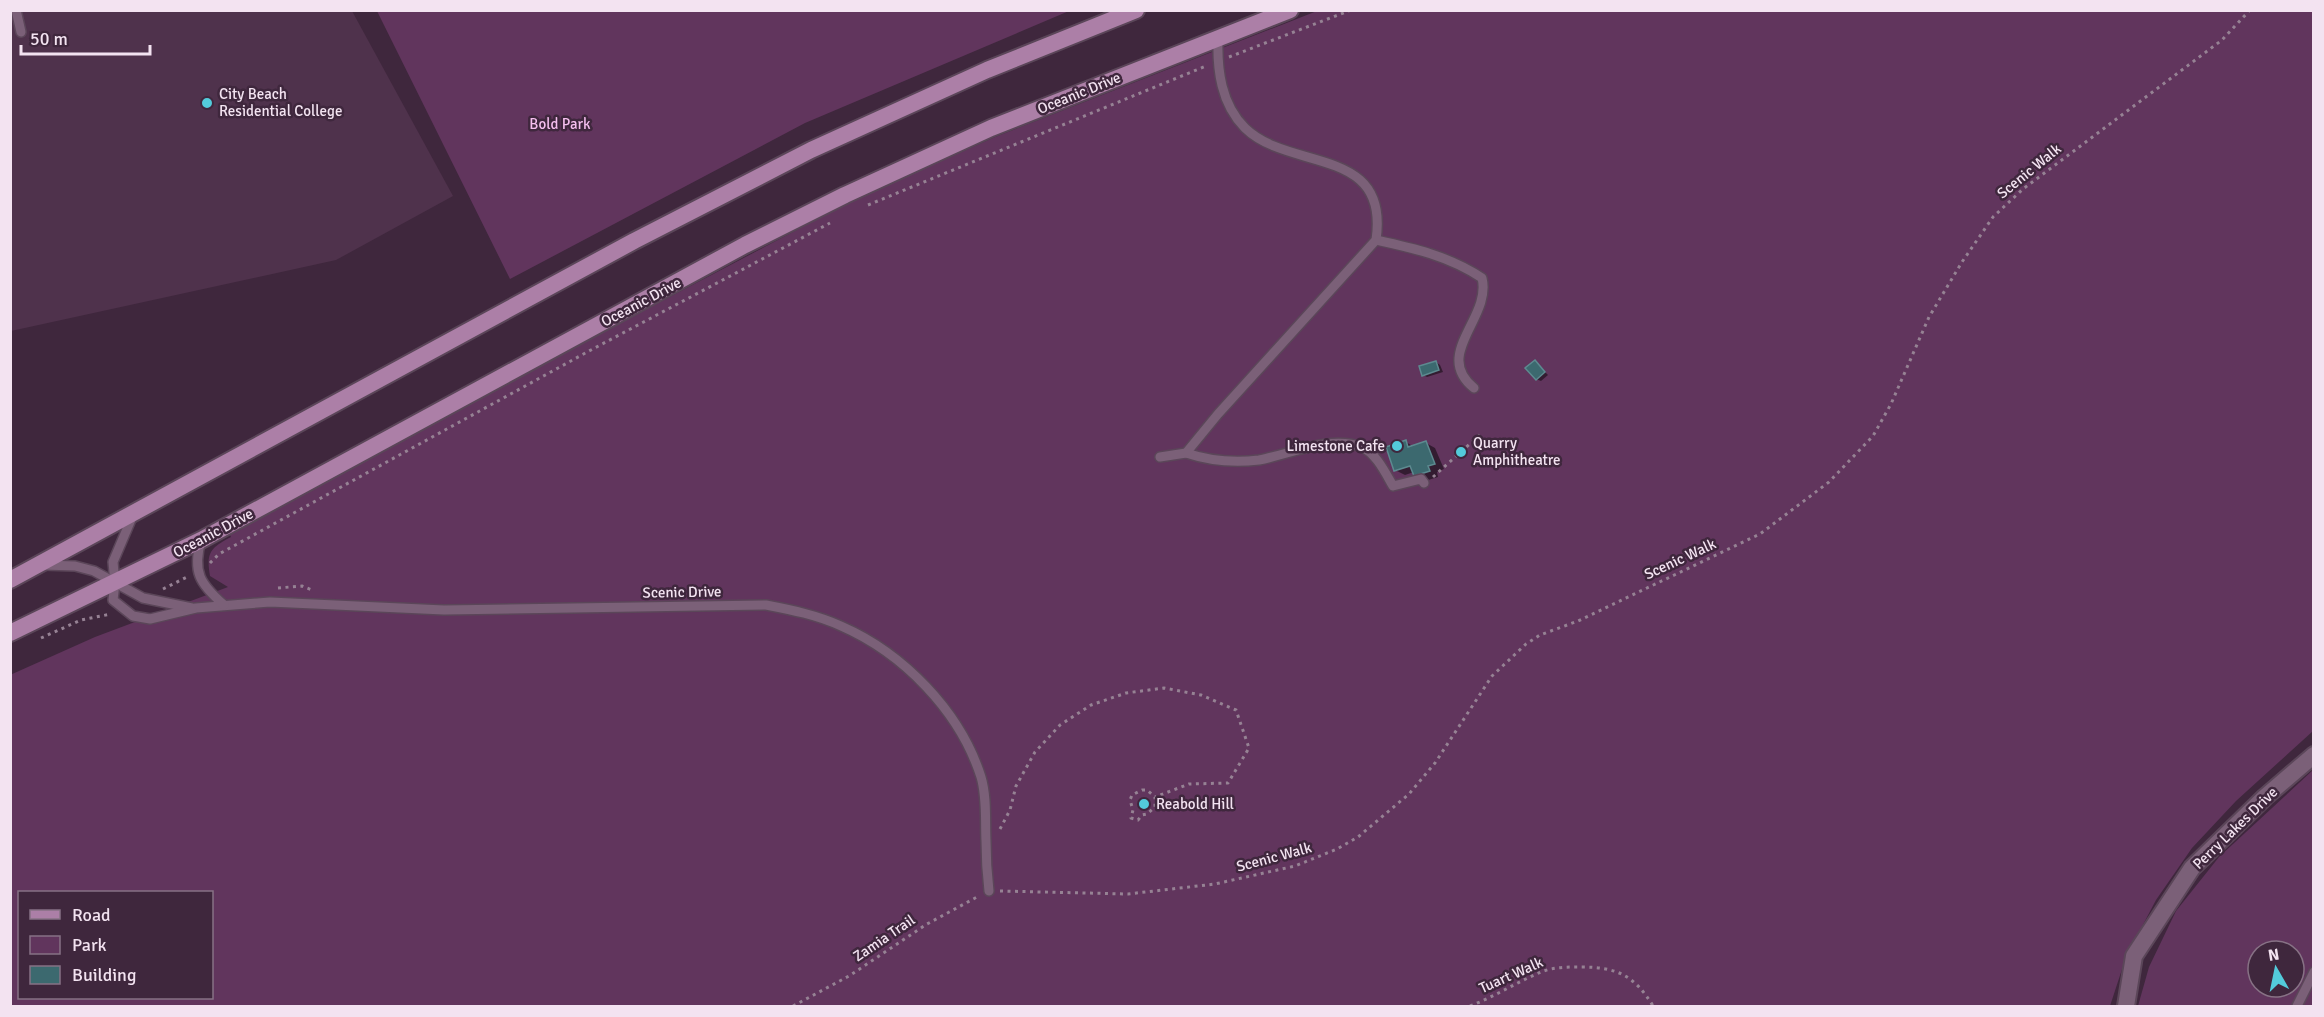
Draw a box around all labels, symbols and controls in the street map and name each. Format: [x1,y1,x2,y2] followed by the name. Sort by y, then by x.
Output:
[21,18,150,56] scale bar
[30,28,68,50] text: 50 m
[1035,68,1123,118] street label: Oceanic Drive
[219,85,343,120] place label: City Beach Residential College
[200,96,214,110] marker: City Beach Residential College
[529,115,591,133] park label: Bold Park
[1993,139,2065,202] street label: Scenic Walk
[598,273,684,331] street label: Oceanic Drive
[1473,434,1561,469] place label: Quarry Amphitheatre
[1287,437,1385,455] place label: Limestone Cafe
[1390,439,1404,453] marker: Limestone Cafe
[1454,445,1468,459] marker: Quarry Amphitheatre
[170,504,256,562] street label: Oceanic Drive
[1641,534,1719,583] street label: Scenic Walk
[642,582,722,602] street label: Scenic Drive
[2189,783,2281,873] street label: Perry Lakes Drive
[1156,795,1234,813] place label: Reabold Hill
[1137,797,1151,811] marker: Reabold Hill
[1234,838,1314,876] street label: Scenic Walk
[18,891,213,999] legend
[72,904,111,926] text: Road
[850,911,918,965] street label: Zamia Trail
[72,934,107,956] text: Park
[2246,939,2306,999] north arrow
[2267,944,2281,966] text: N
[1476,953,1546,997] street label: Tuart Walk
[72,964,136,986] text: Building

